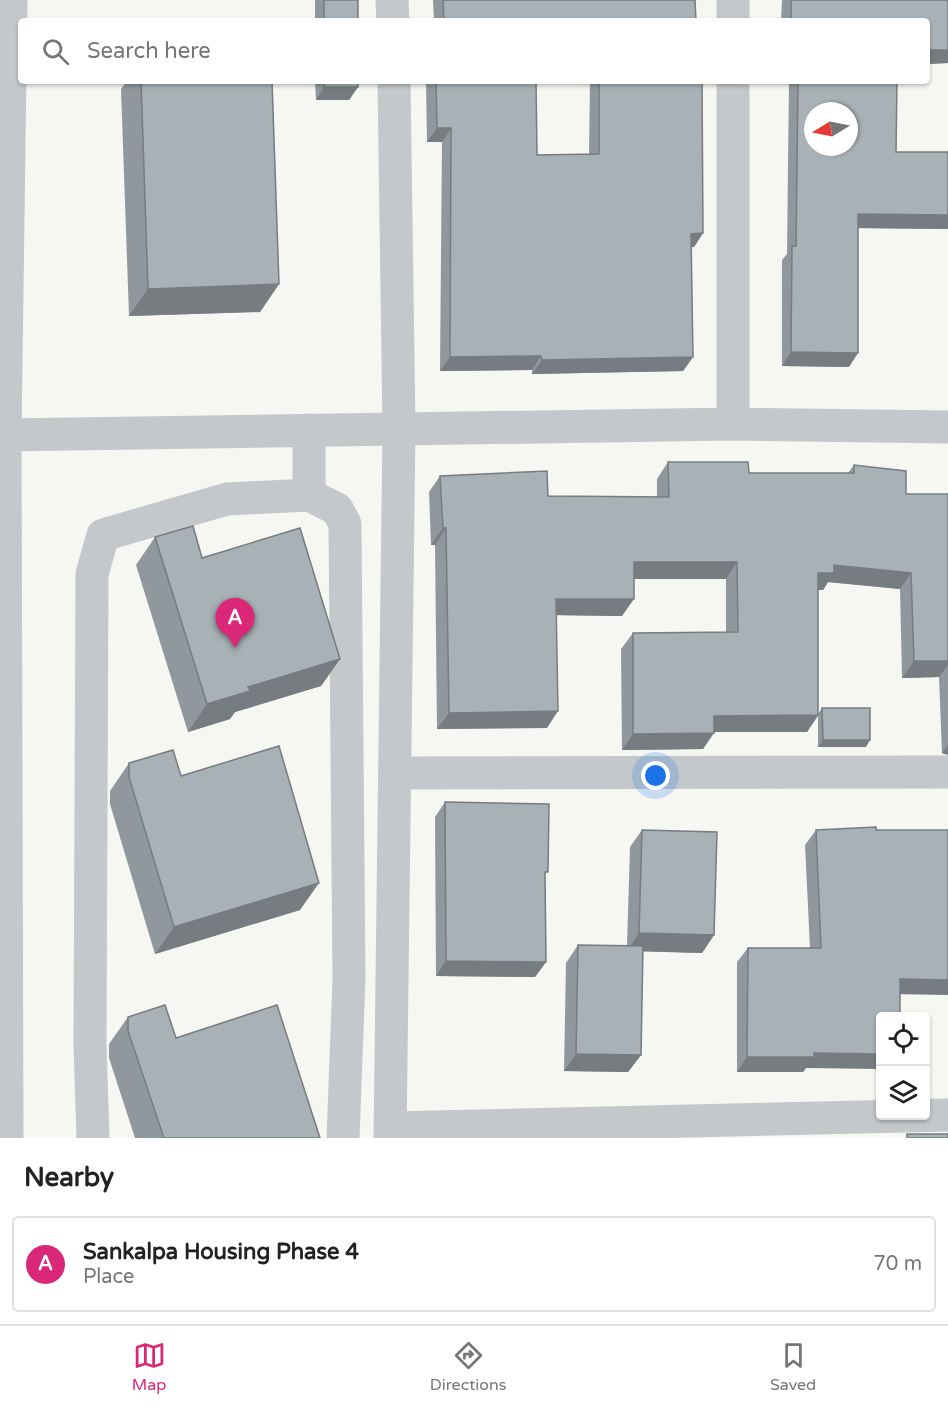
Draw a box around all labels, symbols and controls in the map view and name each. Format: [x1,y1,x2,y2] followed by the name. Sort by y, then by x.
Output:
[18,18,930,84] search box
[39,35,72,68] icon: search
[87,38,211,64] text: Search here
[804,102,858,156] north arrow
[216,598,254,648] pin: A
[641,761,670,790] your location
[876,1012,930,1120] map controls
[876,1012,930,1066] button: locate
[876,1066,930,1120] button: layers
[24,1162,114,1193] text: Nearby
[83,1239,359,1265] text: Sankalpa Housing Phase 4
[38,1252,53,1276] text: A
[873,1252,922,1276] text: 70 m
[83,1265,134,1289] text: Place
[132,1339,166,1395] tab: Map
[430,1339,506,1395] tab: Directions
[770,1339,816,1395] tab: Saved

